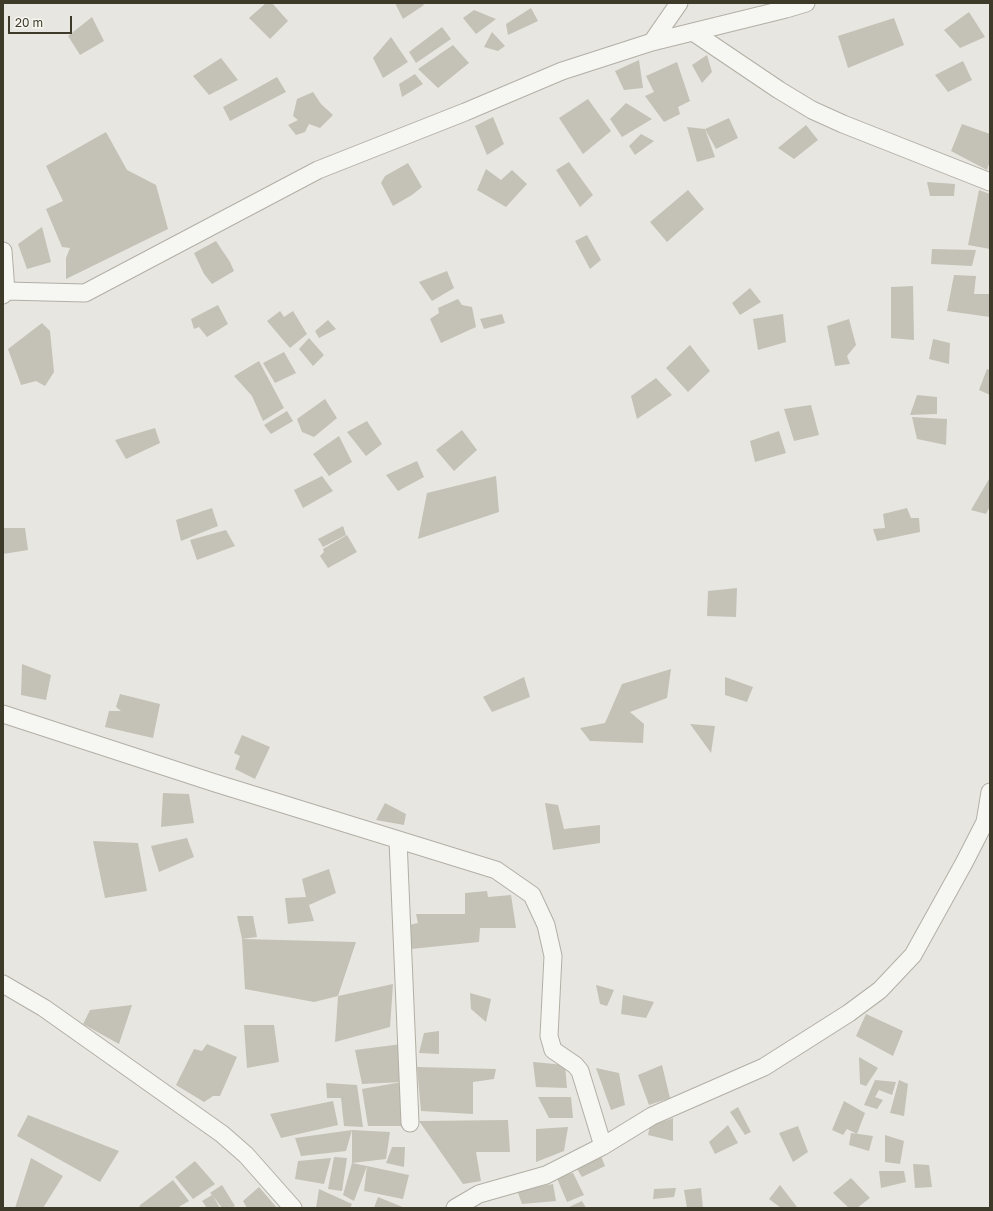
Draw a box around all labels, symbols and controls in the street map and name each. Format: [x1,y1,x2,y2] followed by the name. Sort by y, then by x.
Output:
[10,8,74,34] scale bar
[15,15,43,30] text: 20 m

